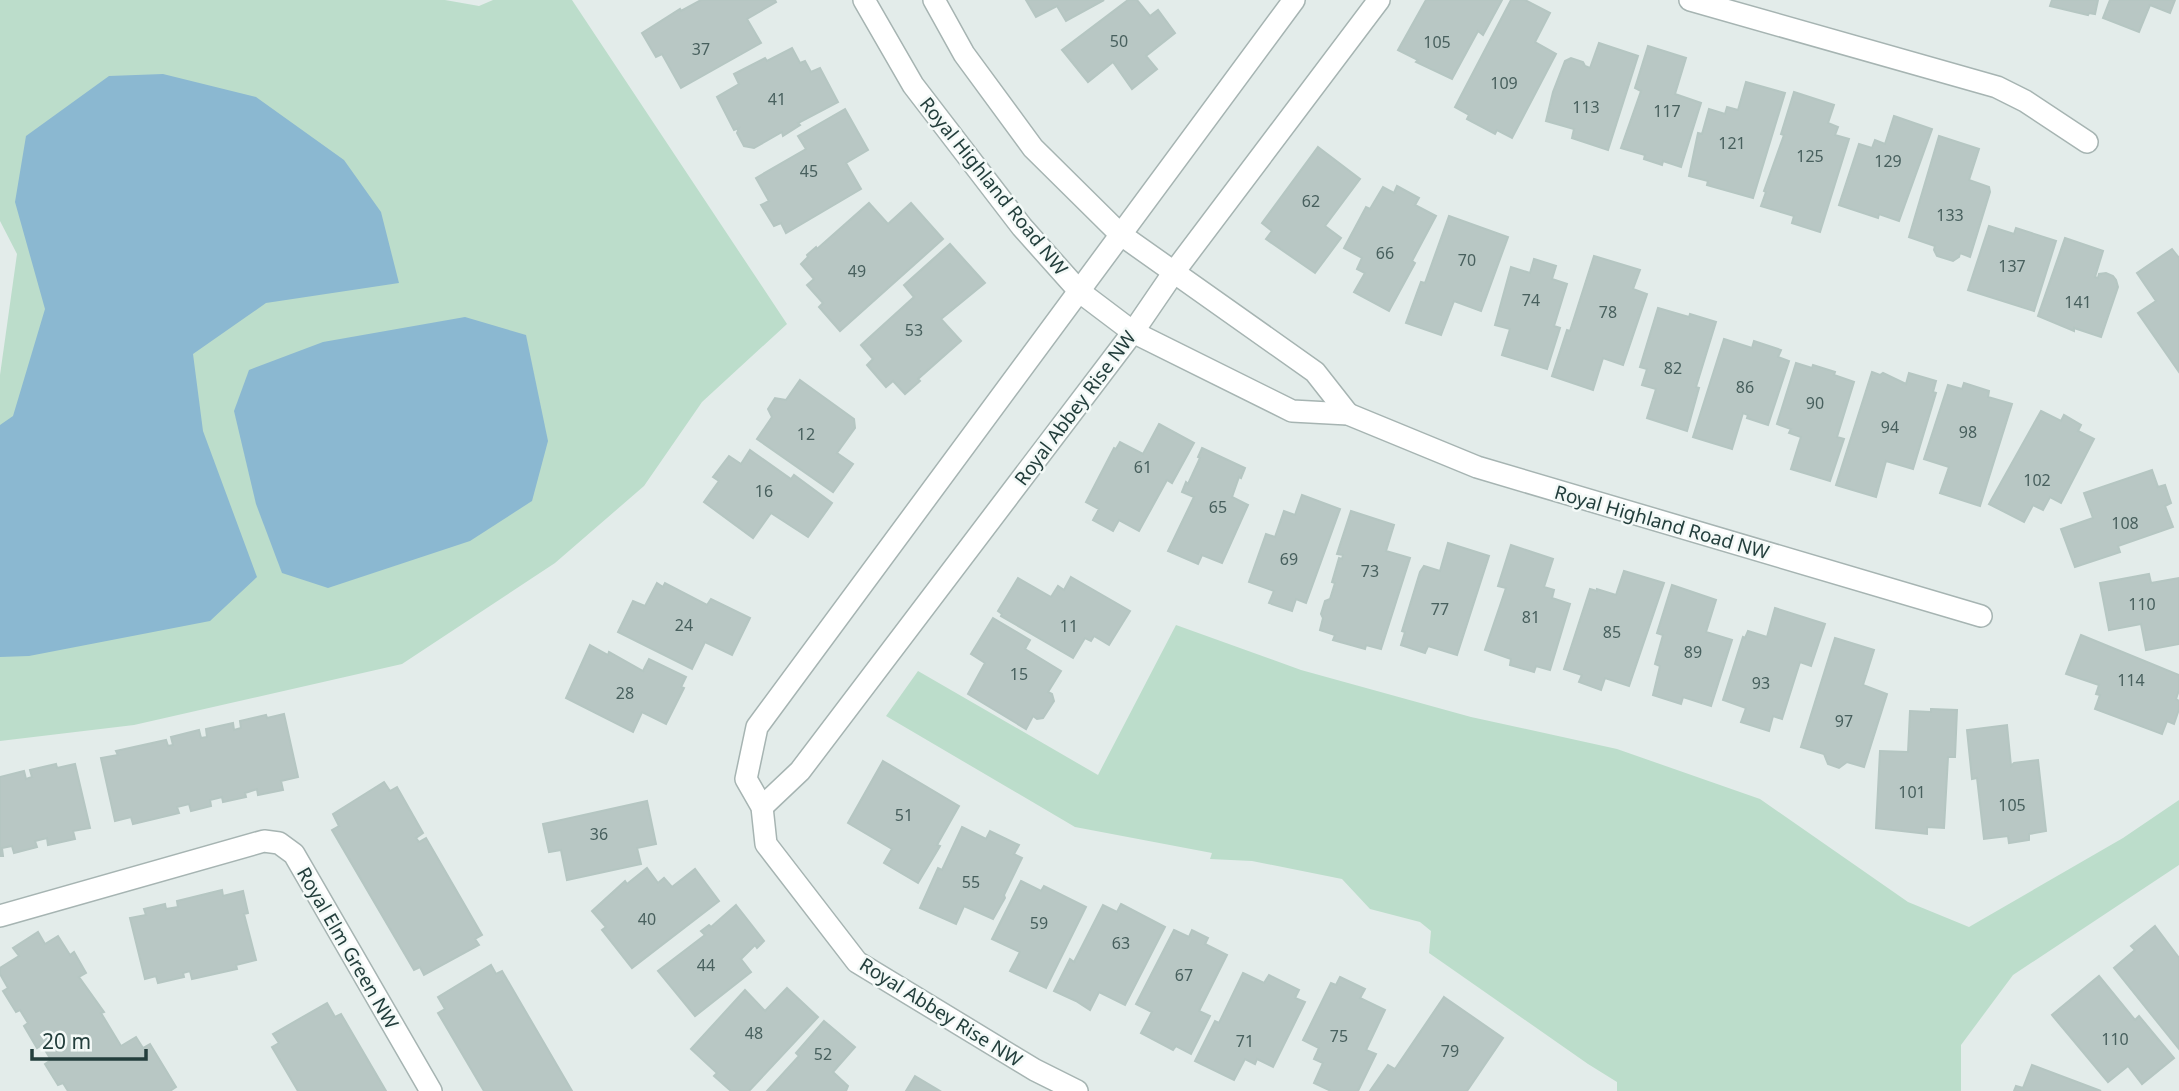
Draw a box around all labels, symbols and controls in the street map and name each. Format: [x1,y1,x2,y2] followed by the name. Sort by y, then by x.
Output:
[1110,30,1128,52] house number: 50
[1423,31,1451,53] house number: 105
[692,38,710,60] house number: 37
[1490,72,1518,94] house number: 109
[768,88,786,110] house number: 41
[914,91,1074,281] street label: Royal Highland Road NW
[1572,96,1600,118] house number: 113
[1653,100,1681,122] house number: 117
[1718,132,1746,154] house number: 121
[1796,145,1824,167] house number: 125
[1874,150,1902,172] house number: 129
[800,160,818,182] house number: 45
[1302,190,1320,212] house number: 62
[1936,204,1964,226] house number: 133
[1376,242,1394,264] house number: 66
[1458,249,1476,271] house number: 70
[1998,255,2026,277] house number: 137
[848,260,866,282] house number: 49
[1522,289,1540,311] house number: 74
[2064,291,2092,313] house number: 141
[1599,301,1617,323] house number: 78
[905,319,923,341] house number: 53
[1008,325,1142,491] street label: Royal Abbey Rise NW
[1664,357,1682,379] house number: 82
[1736,376,1754,398] house number: 86
[1806,392,1824,414] house number: 90
[1881,416,1899,438] house number: 94
[1959,421,1977,443] house number: 98
[797,423,815,445] house number: 12
[1134,456,1152,478] house number: 61
[2023,469,2051,491] house number: 102
[1552,479,1773,565] street label: Royal Highland Road NW
[755,480,773,502] house number: 16
[1209,496,1227,518] house number: 65
[2111,512,2139,534] house number: 108
[1280,548,1298,570] house number: 69
[1361,560,1379,582] house number: 73
[2128,593,2156,615] house number: 110
[1431,598,1449,620] house number: 77
[1522,606,1540,628] house number: 81
[675,614,693,636] house number: 24
[1060,615,1078,637] house number: 11
[1603,621,1621,643] house number: 85
[1684,641,1702,663] house number: 89
[1010,663,1028,685] house number: 15
[2117,669,2145,691] house number: 114
[1752,672,1770,694] house number: 93
[616,682,634,704] house number: 28
[1835,710,1853,732] house number: 97
[1898,781,1926,803] house number: 101
[1998,794,2026,816] house number: 105
[895,804,913,826] house number: 51
[590,823,608,845] house number: 36
[291,862,405,1034] street label: Royal Elm Green NW
[962,871,980,893] house number: 55
[638,908,656,930] house number: 40
[1030,912,1048,934] house number: 59
[1112,932,1130,954] house number: 63
[855,951,1028,1073] street label: Royal Abbey Rise NW
[697,954,715,976] house number: 44
[1175,964,1193,986] house number: 67
[32,1018,145,1062] scale bar
[745,1022,763,1044] house number: 48
[1330,1025,1348,1047] house number: 75
[42,1027,91,1055] text: 20 m
[2101,1028,2129,1050] house number: 110
[1236,1030,1254,1052] house number: 71
[1441,1040,1459,1062] house number: 79
[814,1043,832,1065] house number: 52

